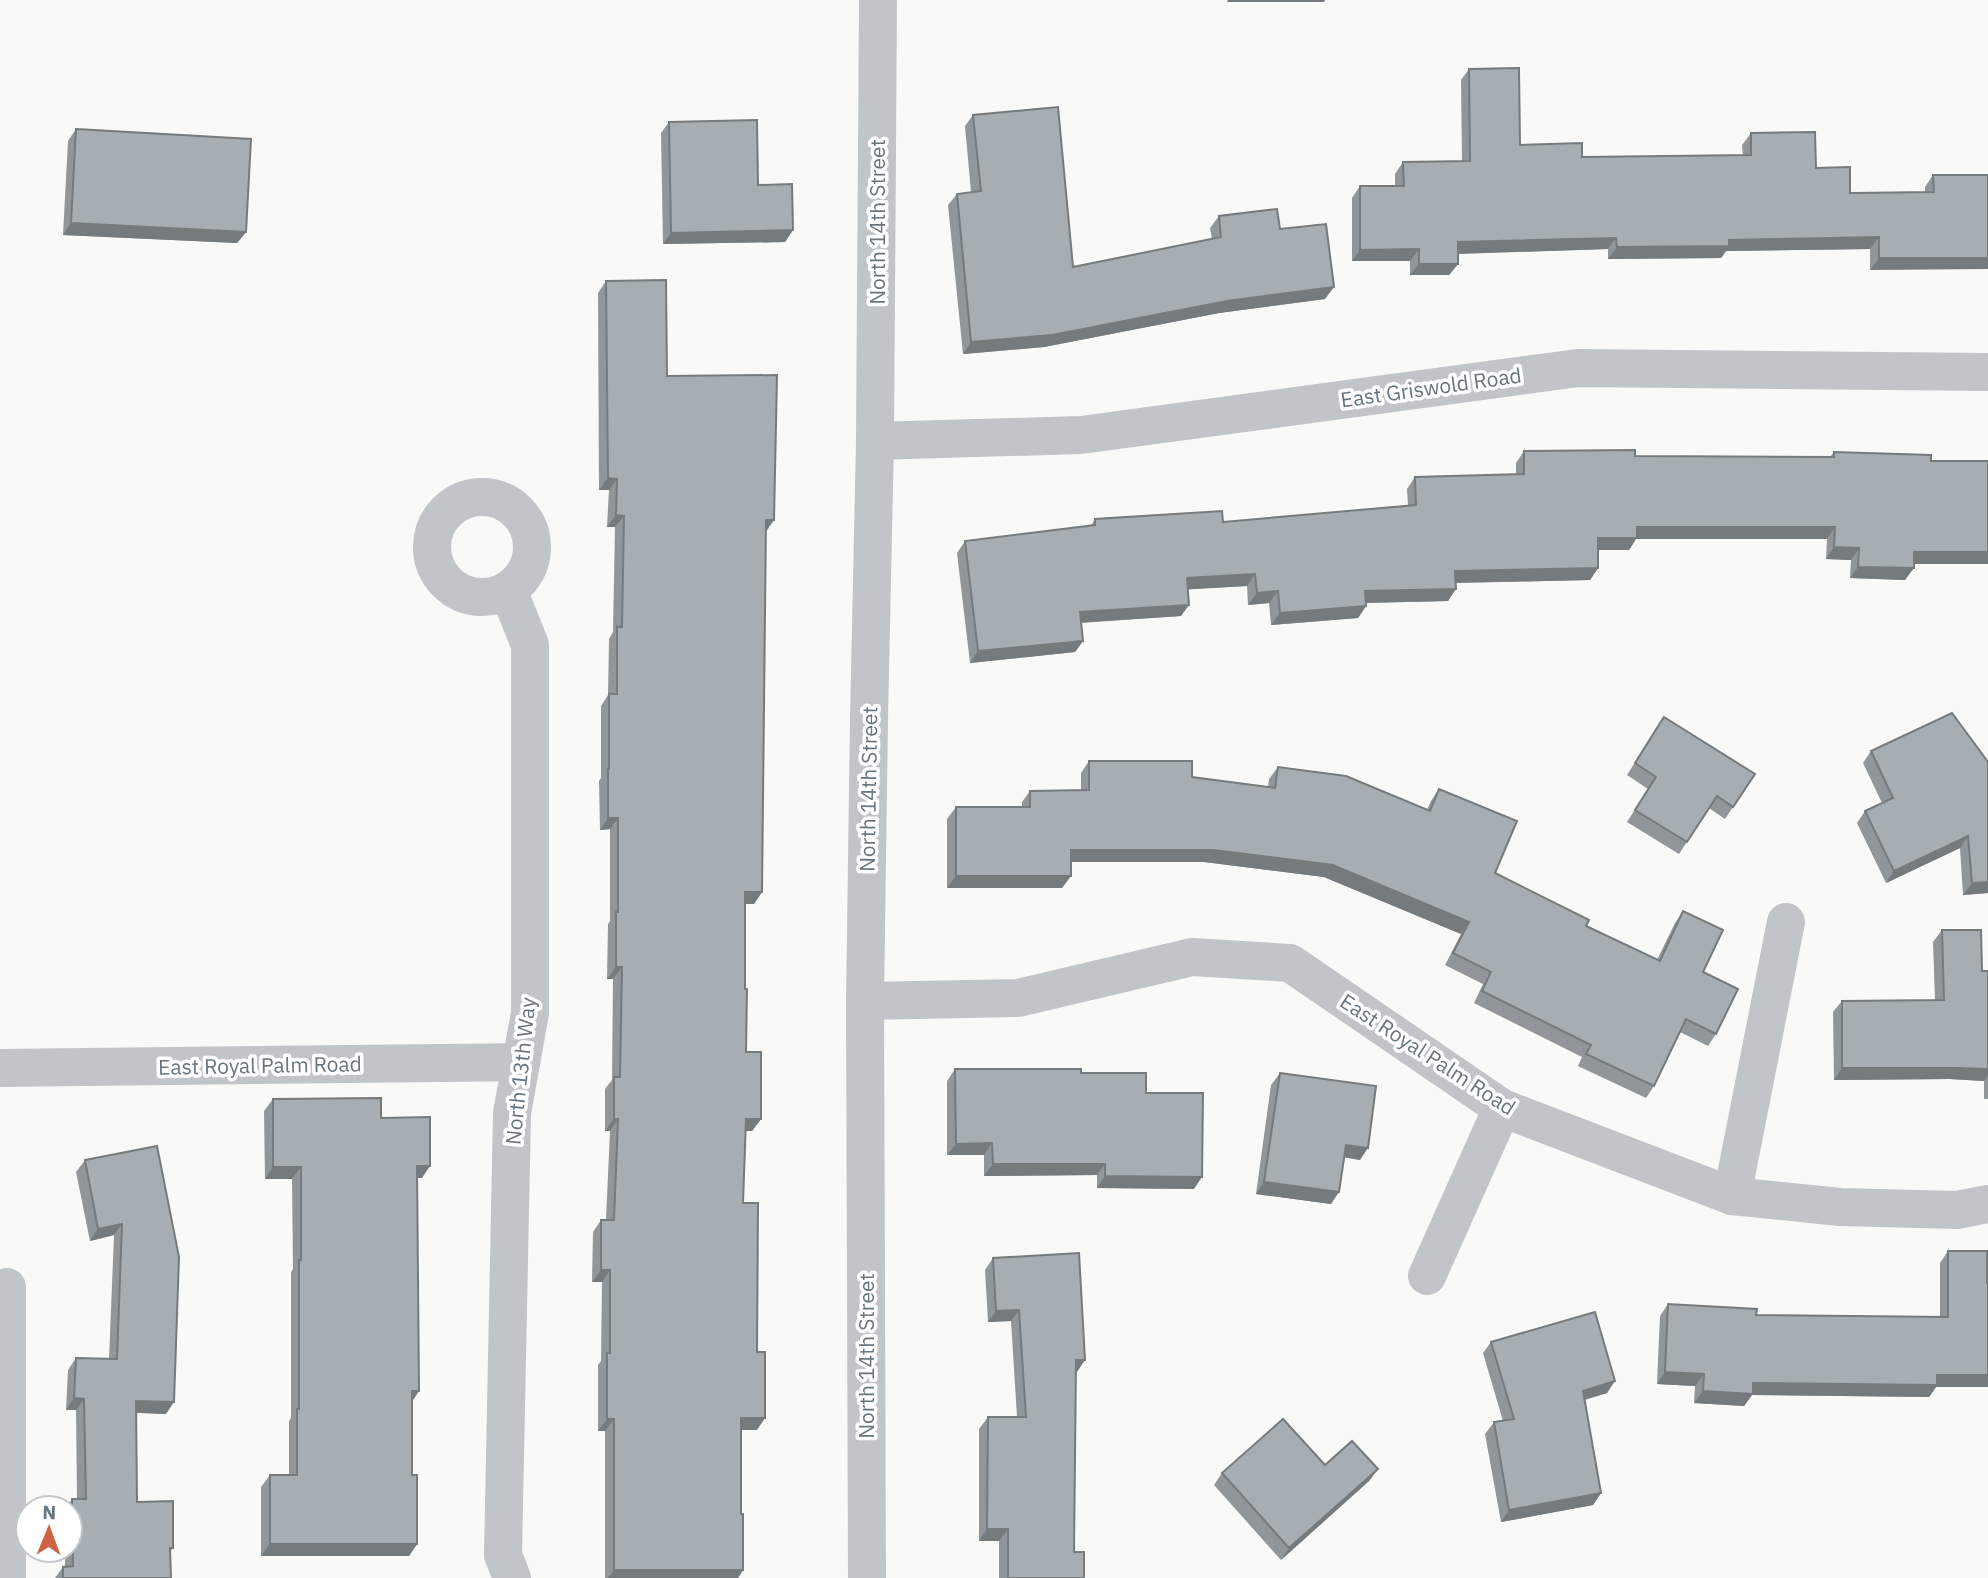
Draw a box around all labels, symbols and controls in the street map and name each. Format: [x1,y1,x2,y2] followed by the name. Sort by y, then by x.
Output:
[863,139,891,305] street label: North 14th Street
[1339,360,1523,414] street label: East Griswold Road
[853,706,883,872] street label: North 14th Street
[1335,987,1521,1121] street label: East Royal Palm Road
[498,995,542,1146] street label: North 13th Way
[158,1049,362,1081] street label: East Royal Palm Road
[852,1273,880,1439] street label: North 14th Street
[14,1494,84,1564] north arrow
[42,1500,56,1524] text: N

